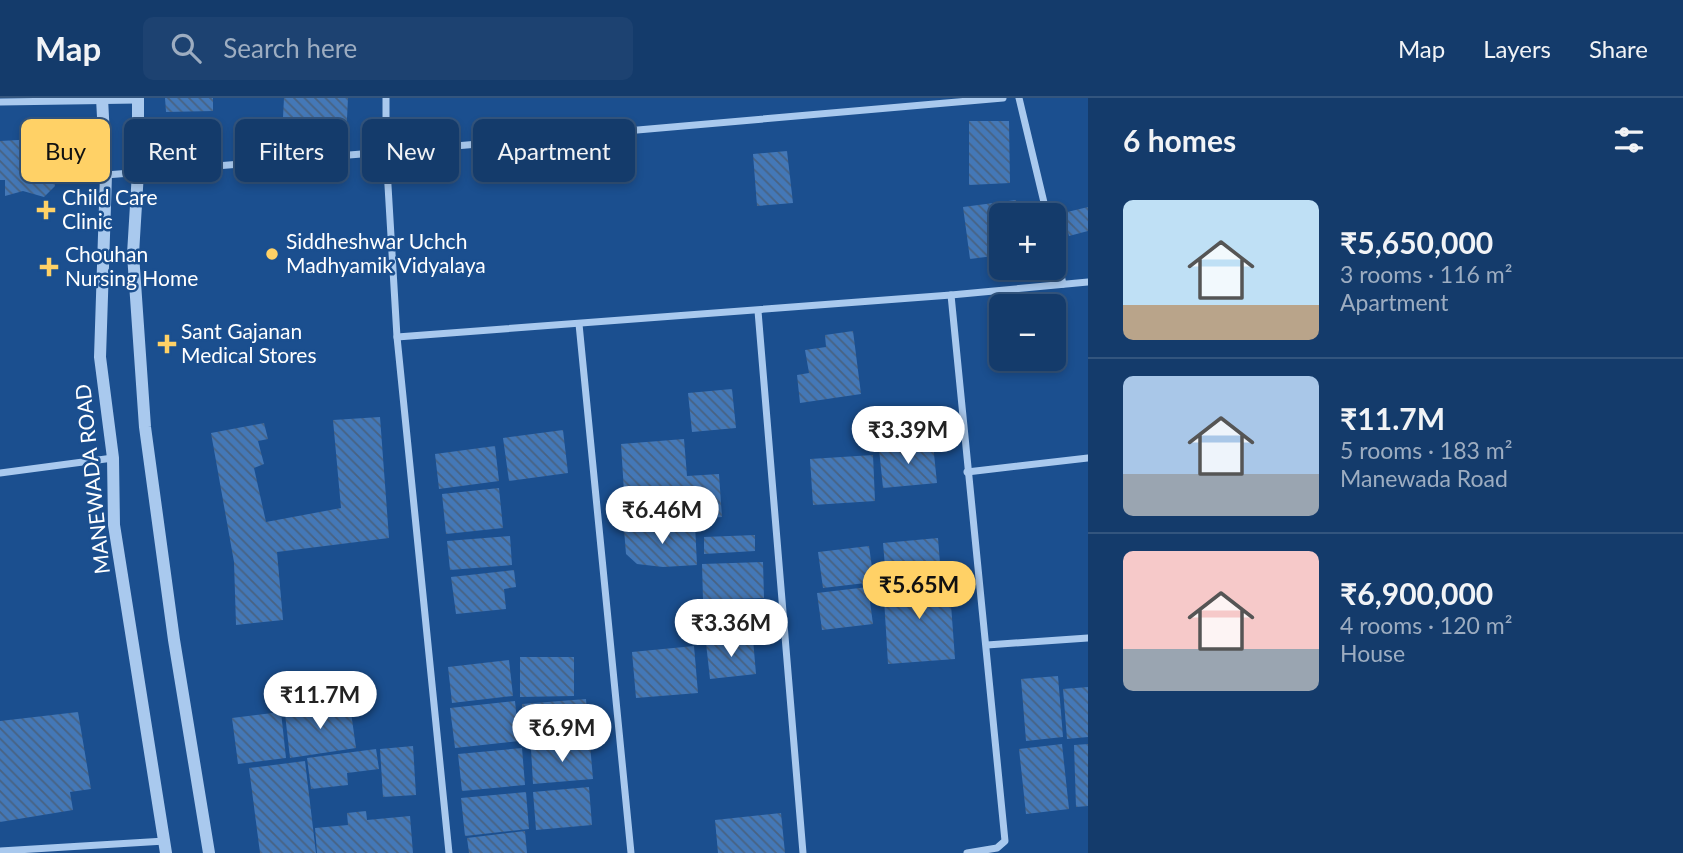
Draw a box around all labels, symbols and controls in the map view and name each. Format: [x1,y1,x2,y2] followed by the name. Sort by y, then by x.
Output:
[143,17,633,80] search box
[35,28,101,68] text: Map
[167,29,205,67] icon: search
[223,32,357,64] text: Search here
[1398,34,1445,63] text: Map
[1483,34,1551,63] text: Layers
[1589,34,1648,63] text: Share
[21,119,110,182] chip: Buy
[124,119,221,182] chip: Rent
[235,119,348,182] chip: Filters
[362,119,459,182] chip: New
[473,119,635,182] chip: Apartment
[1610,121,1648,159] icon: filters
[1123,122,1236,158] text: 6 homes
[62,184,158,233] place label: Child Care Clinic
[36,200,56,220] marker: Child Care Clinic
[989,203,1066,371] map controls
[989,203,1066,280] button: +
[1340,224,1493,260] text: ₹5,650,000
[286,228,486,277] place label: Siddheshwar Uchch Madhyamik Vidyalaya
[1179,228,1263,312] icon: home
[65,241,198,290] place label: Chouhan Nursing Home
[264,246,280,262] marker: Siddheshwar Uchch Madhyamik Vidyalaya
[39,257,59,277] marker: Chouhan Nursing Home
[1340,260,1512,288] text: 3 rooms · 116 m²
[1340,288,1448,316] text: Apartment
[989,294,1066,371] button: −
[181,318,317,367] place label: Sant Gajanan Medical Stores
[159,336,175,352] marker: Sant Gajanan Medical Stores
[69,383,114,575] street label: MANEWADA ROAD
[1340,400,1445,436] text: ₹11.7M
[1179,404,1263,488] icon: home
[851,406,965,466] pin: ₹3.39M
[868,415,948,443] text: ₹3.39M
[1340,436,1512,464] text: 5 rooms · 183 m²
[1340,464,1508,492] text: Manewada Road
[605,486,719,546] pin: ₹6.46M
[622,495,702,523] text: ₹6.46M
[862,561,976,621] pin: ₹5.65M
[879,570,959,598] text: ₹5.65M
[1340,575,1493,611] text: ₹6,900,000
[1179,579,1263,663] icon: home
[674,600,788,659] pin: ₹3.36M
[691,608,771,636] text: ₹3.36M
[1340,611,1512,639] text: 4 rooms · 120 m²
[1340,639,1405,667] text: House
[263,672,377,731] pin: ₹11.7M
[280,680,360,708] text: ₹11.7M
[513,704,611,764] pin: ₹6.9M
[528,713,596,741] text: ₹6.9M

